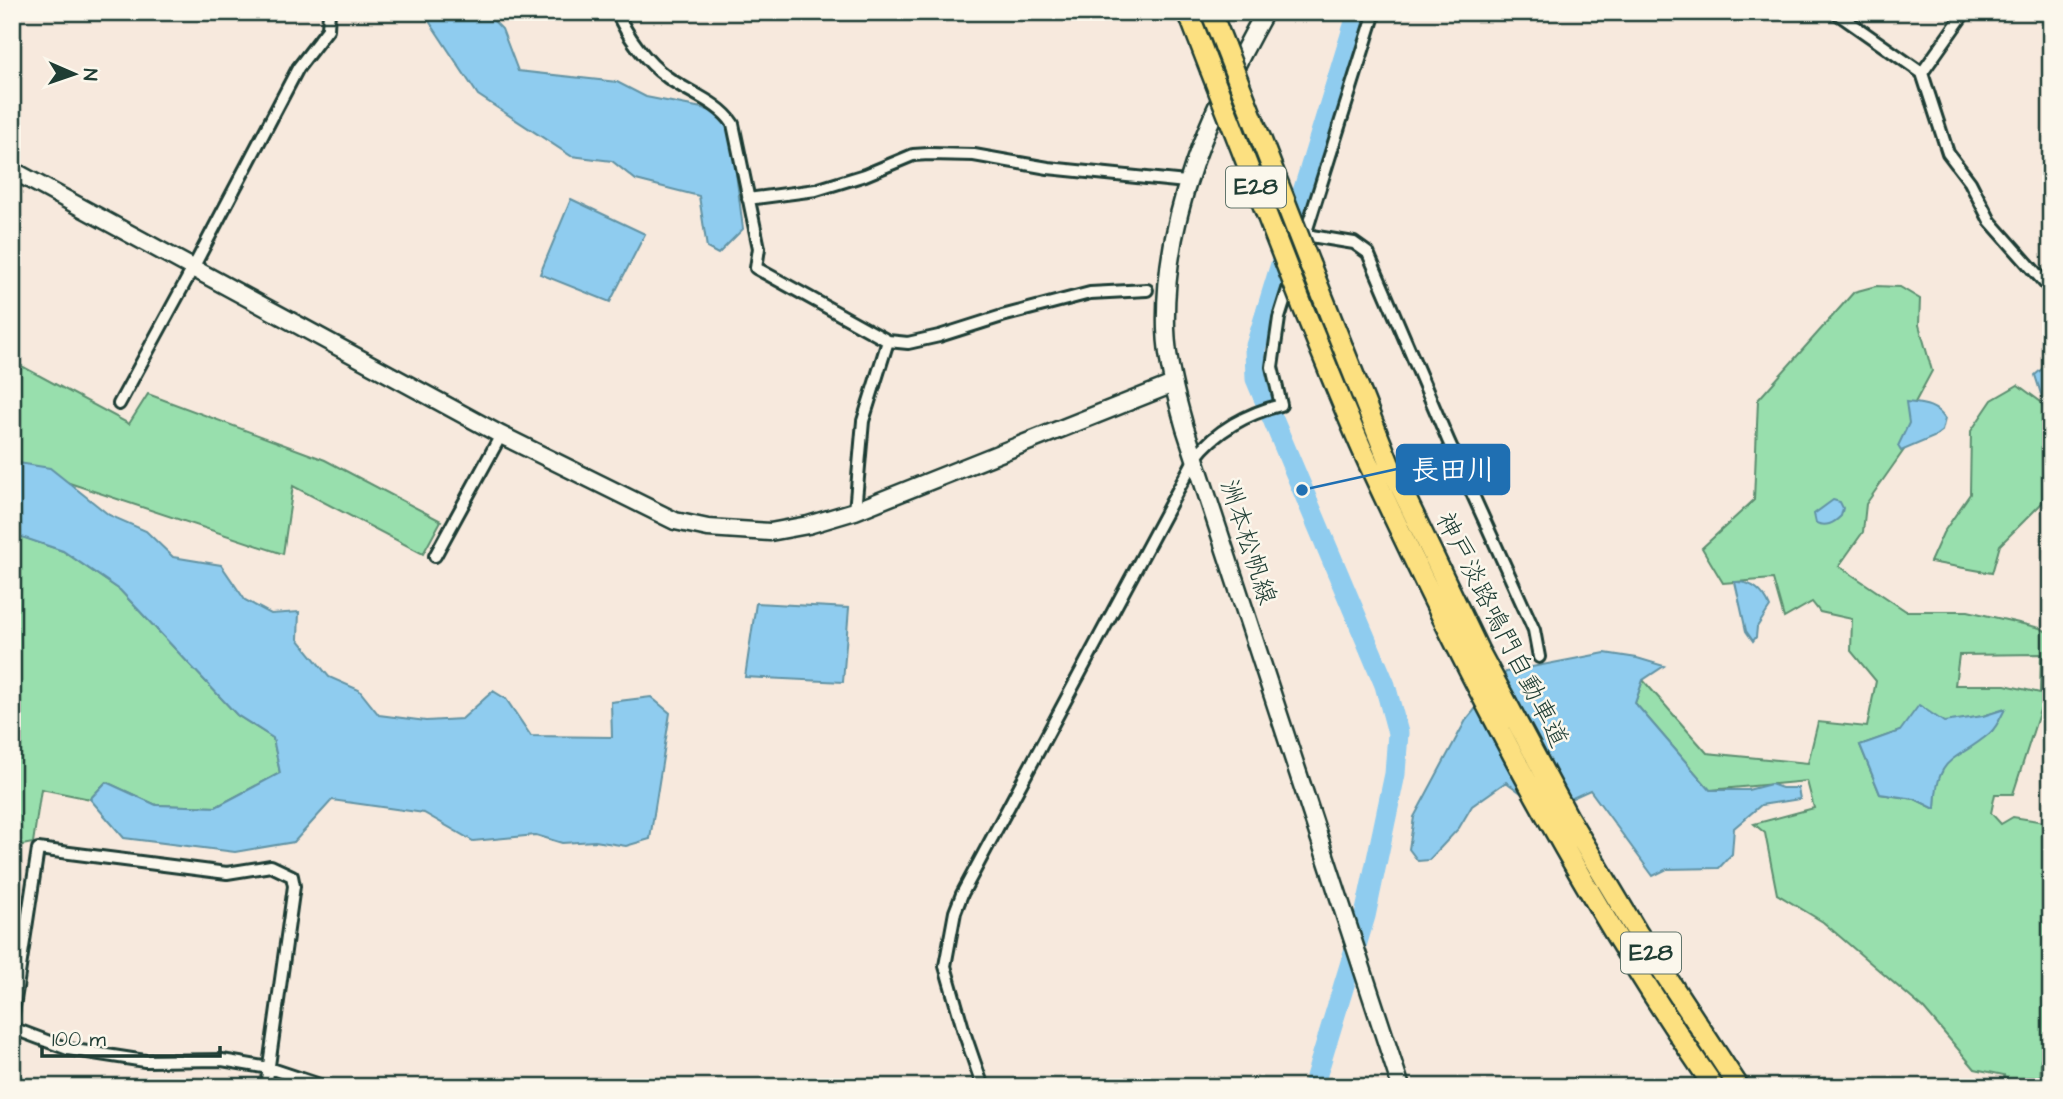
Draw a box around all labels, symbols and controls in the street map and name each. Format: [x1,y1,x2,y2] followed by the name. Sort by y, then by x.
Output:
[38,38,108,108] north arrow
[76,68,103,81] text: N
[1226,167,1286,208] road number: E28
[1397,445,1509,494] callout: 長田川
[1411,451,1495,490] text: 長田川
[1211,475,1285,609] street label: 洲本松帆線
[1427,506,1577,754] street label: 神戸淡路鳴門自動車道
[1621,932,1681,973] road number: E28
[42,1015,220,1059] scale bar
[52,1025,107,1054] text: 100 m

